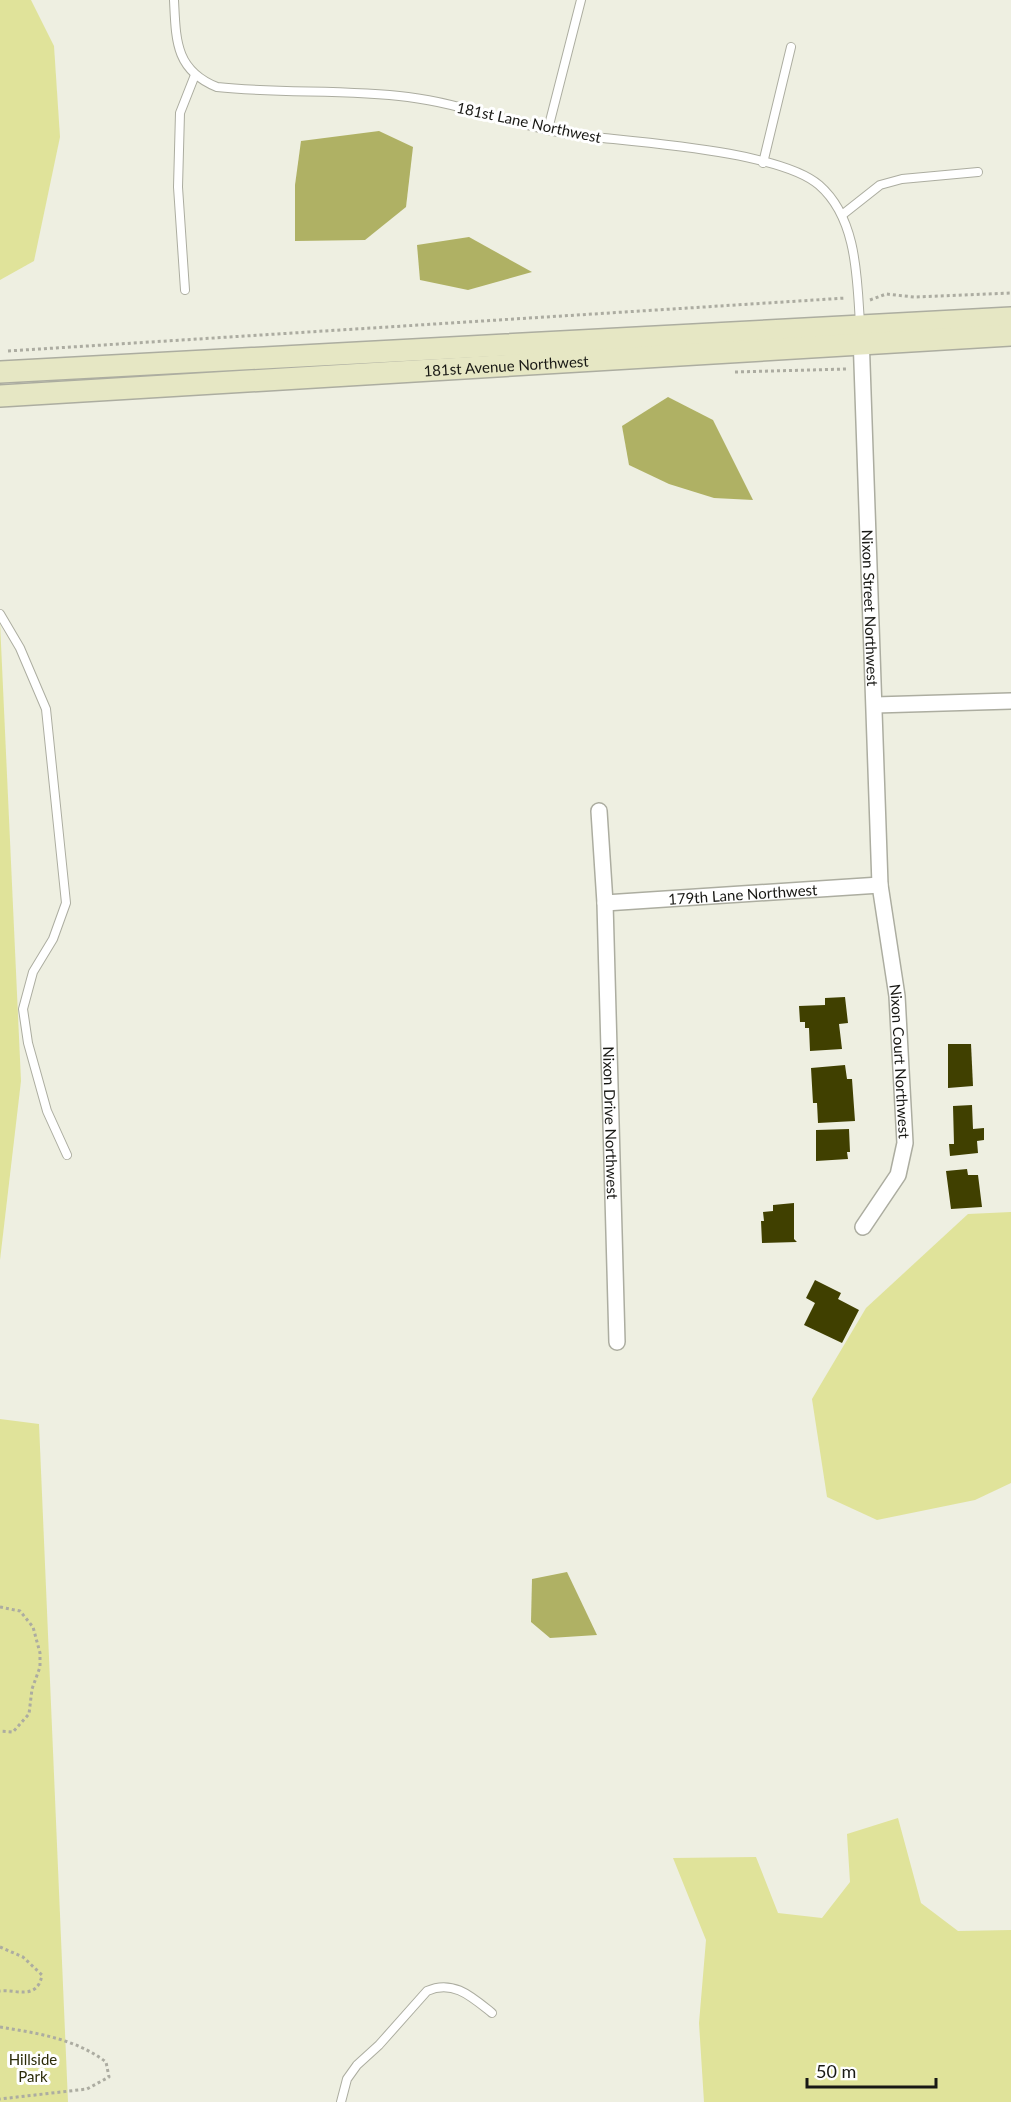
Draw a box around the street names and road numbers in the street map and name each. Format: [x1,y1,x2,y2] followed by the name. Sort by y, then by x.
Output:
[455,98,604,146] street label: 181st Lane Northwest
[423,351,590,379] street label: 181st Avenue Northwest
[859,529,882,687] street label: Nixon Street Northwest
[668,880,818,908] street label: 179th Lane Northwest
[886,983,914,1140] street label: Nixon Court Northwest
[600,1046,622,1200] street label: Nixon Drive Northwest

